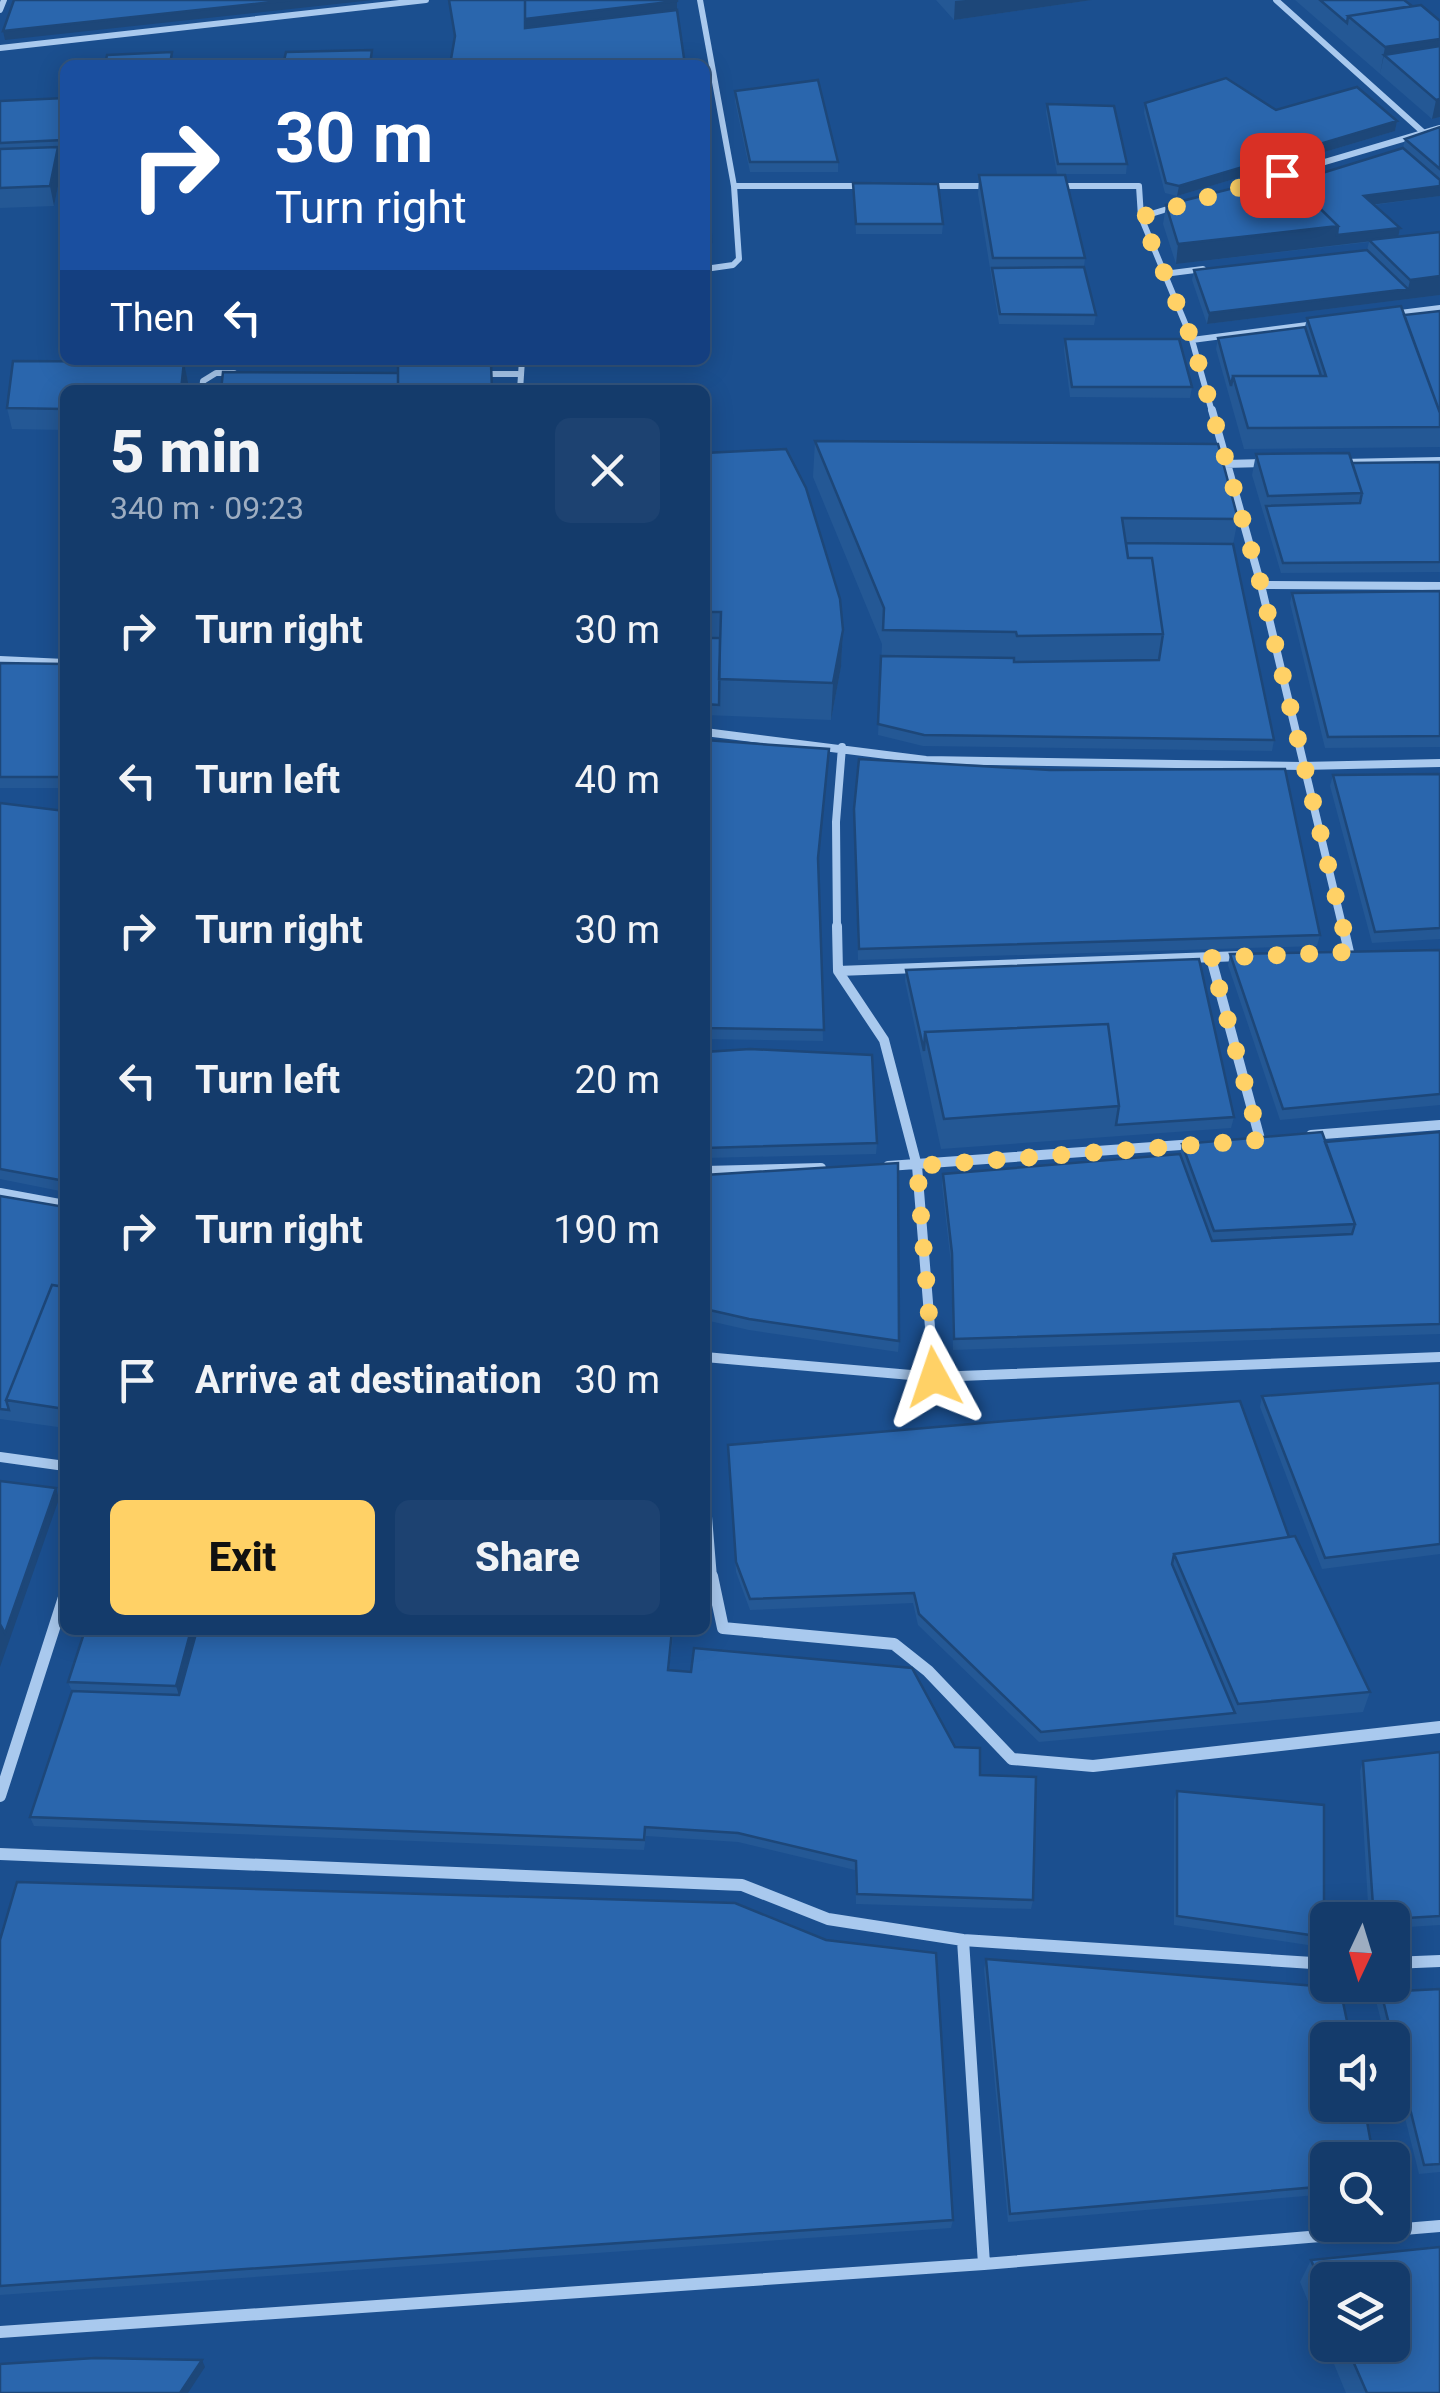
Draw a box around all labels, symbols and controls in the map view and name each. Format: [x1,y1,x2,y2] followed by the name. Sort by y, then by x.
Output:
[275,97,433,179] text: 30 m
[110,100,240,230] icon: right
[1240,133,1325,218] pin
[1255,148,1310,203] icon: arrive
[275,181,467,234] text: Turn right
[215,290,270,345] icon: left
[110,296,195,340] text: Then
[110,416,261,487] text: 5 min
[555,418,660,523] button: close
[110,489,304,527] text: 340 m · 09:23
[110,603,165,658] icon: right
[195,608,363,652] text: Turn right
[575,608,660,652] text: 30 m
[110,753,165,808] icon: left
[195,758,340,802] text: Turn left
[575,758,660,802] text: 40 m
[110,903,165,958] icon: right
[195,908,363,952] text: Turn right
[575,908,660,952] text: 30 m
[110,1053,165,1108] icon: left
[195,1058,340,1102] text: Turn left
[575,1058,660,1102] text: 20 m
[110,1203,165,1258] icon: right
[195,1208,363,1252] text: Turn right
[553,1208,660,1252] text: 190 m
[882,1325,986,1429] position arrow
[110,1353,165,1408] icon: arrive
[195,1358,542,1402] text: Arrive at destination
[575,1358,660,1402] text: 30 m
[110,1500,375,1615] button: Exit
[395,1500,660,1615] button: Share
[1310,1902,1410,2002] north arrow
[1310,1902,1410,2362] map controls
[1310,2022,1410,2122] button: sound
[1310,2142,1410,2242] button: search
[1310,2262,1410,2362] button: layers

